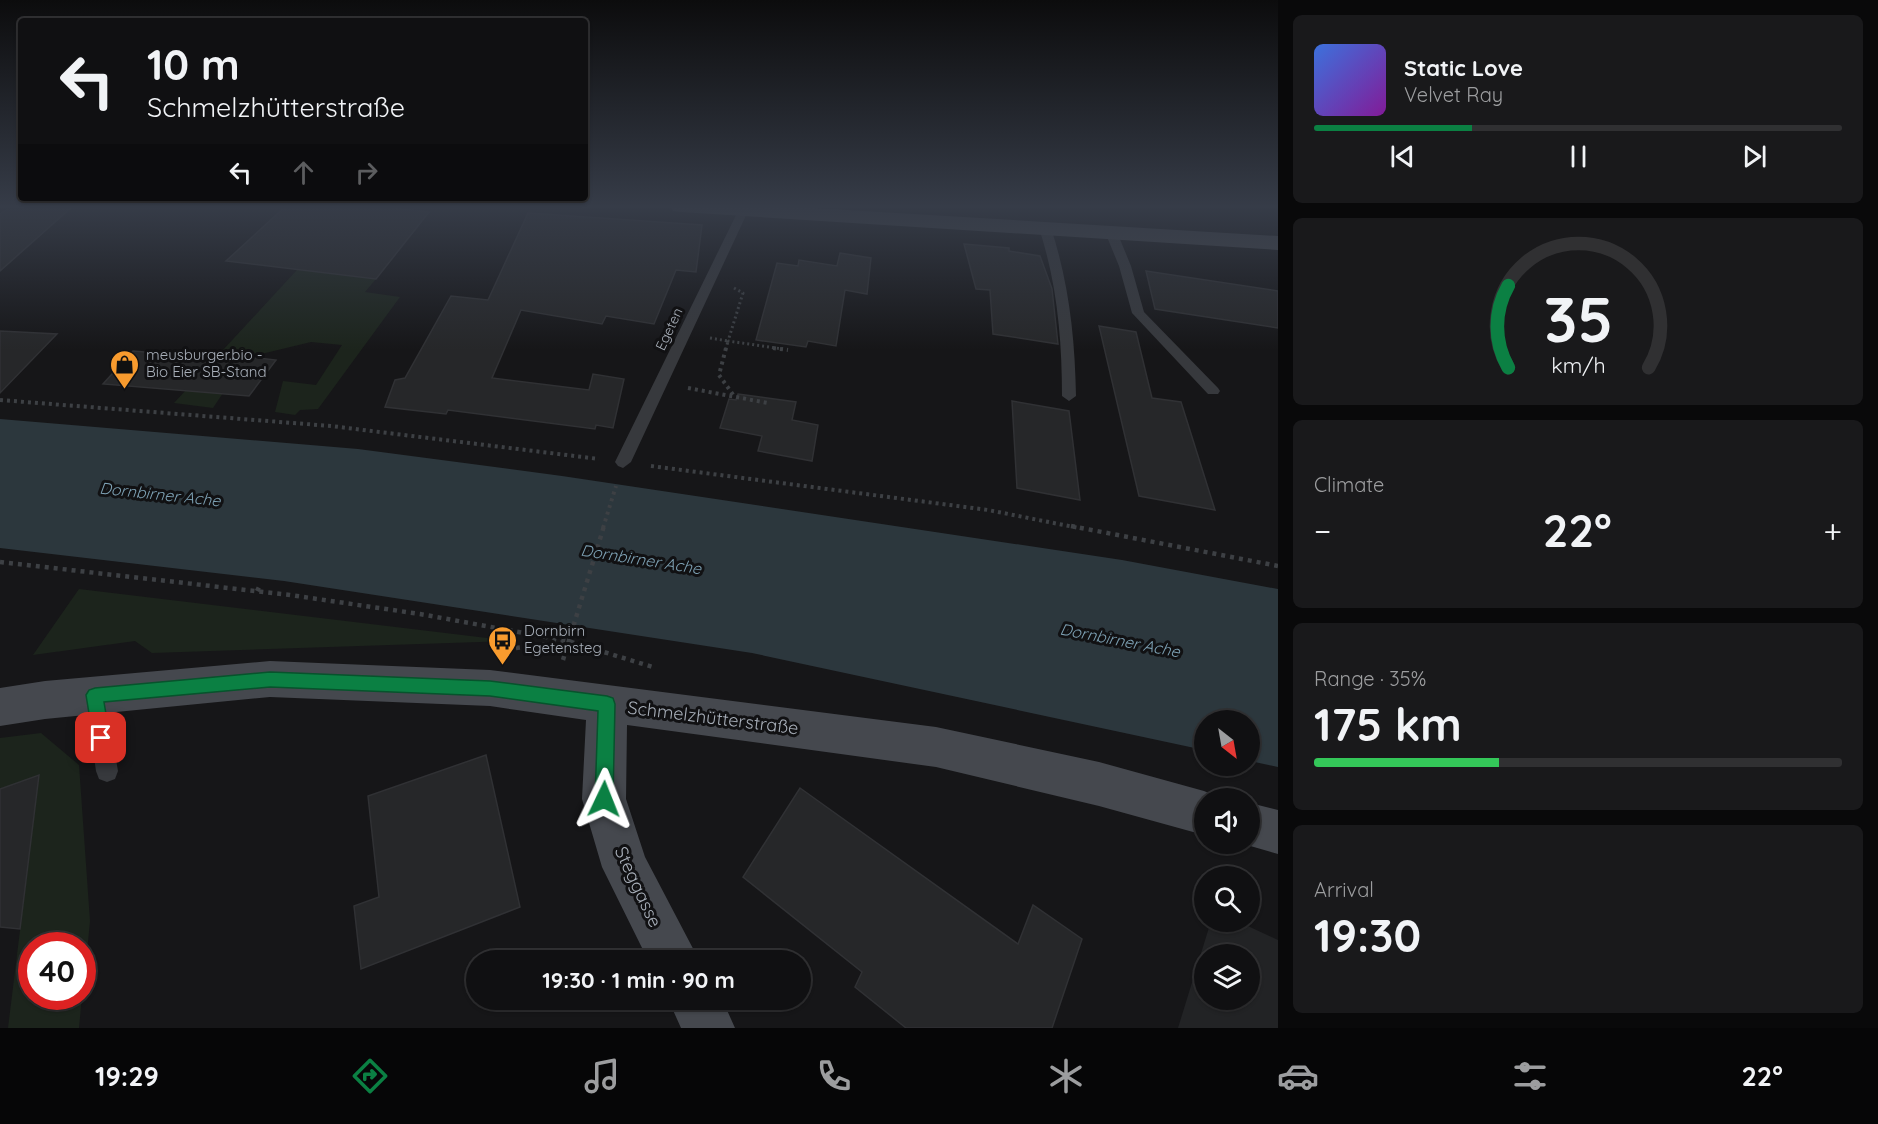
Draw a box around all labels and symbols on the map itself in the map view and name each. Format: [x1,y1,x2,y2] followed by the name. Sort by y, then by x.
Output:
[651,305,687,353] street label: Egeten
[146,345,267,381] place label: meusburger.bio - Bio Eier SB-Stand
[109,348,141,390] shop icon: meusburger.bio - Bio Eier SB-Stand
[98,478,222,510] water label: Dornbirner Ache
[579,540,704,579] water label: Dornbirner Ache
[1058,619,1183,662] water label: Dornbirner Ache
[524,621,602,657] place label: Dornbirn Egetensteg
[487,624,519,666] bus stop icon: Dornbirn Egetensteg
[626,696,800,739] street label: Schmelzhütterstraße
[1194,710,1260,776] north arrow
[75,712,126,763] pin
[572,767,636,831] position arrow
[610,843,667,931] street label: Steggasse
[18,932,96,1010] speed limit sign: 40

